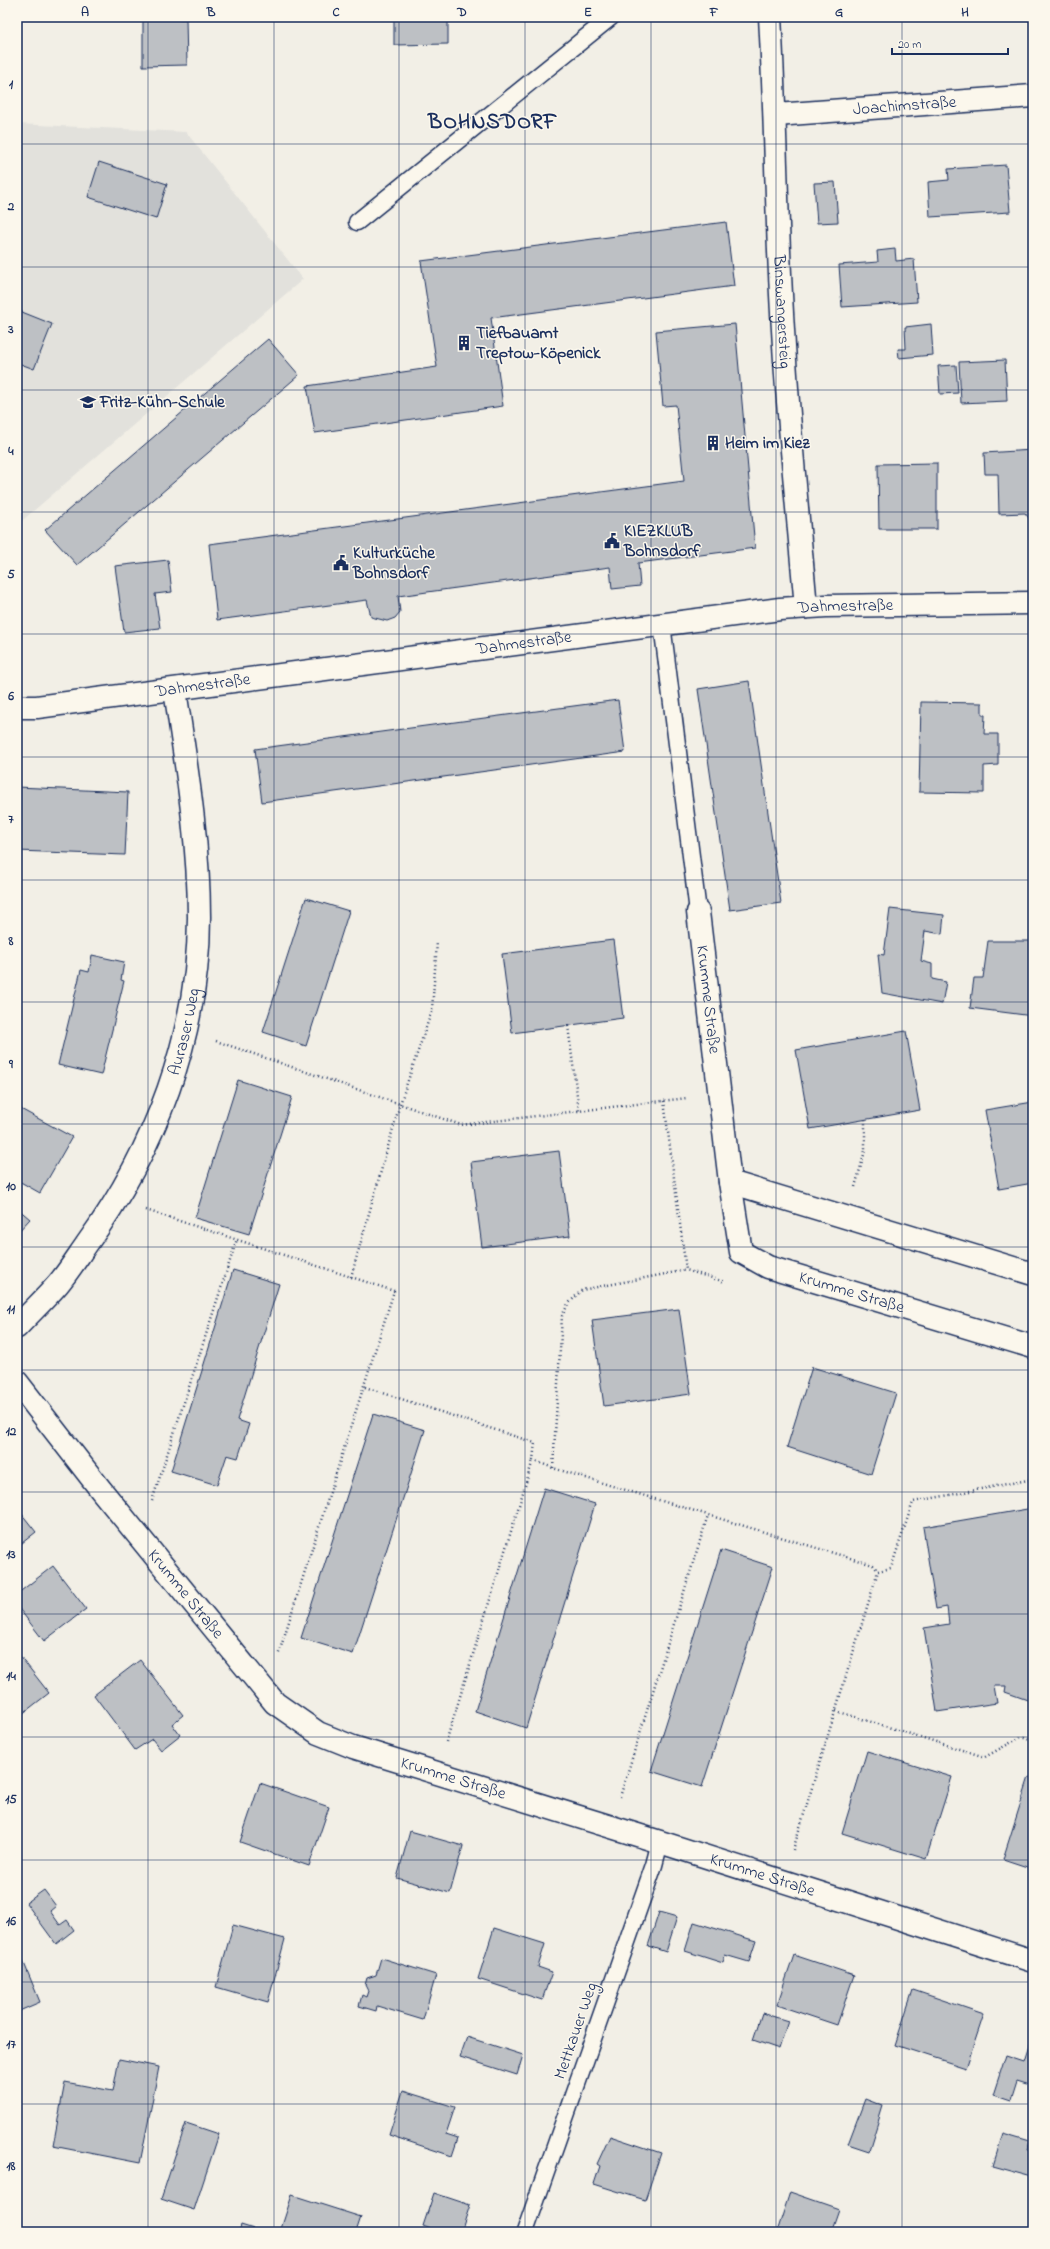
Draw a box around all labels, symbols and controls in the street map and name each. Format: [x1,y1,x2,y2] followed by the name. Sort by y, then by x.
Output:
[81,3,89,22] text: A
[206,3,216,22] text: B
[332,3,340,22] text: C
[456,3,467,22] text: D
[584,3,592,22] text: E
[709,3,719,22] text: F
[835,3,843,22] text: G
[961,3,969,22] text: H
[892,30,1008,56] scale bar
[898,36,921,54] text: 20 m
[9,75,14,94] text: 1
[852,89,958,122] street label: Joachimstraße
[427,108,558,138] district label: BOHNSDORF
[7,197,15,216] text: 2
[767,254,798,369] street label: Binswangersteig
[7,320,14,339] text: 3
[476,321,601,366] place label: Tiefbauamt Treptow-Köpenick
[455,334,473,352] building icon: Tiefbauamt Treptow-Köpenick
[99,390,226,415] place label: Fritz-Kühn-Schule
[79,393,97,411] school or university icon: Fritz-Kühn-Schule
[725,431,810,456] place label: Heim im Kiez
[704,434,722,452] building icon: Heim im Kiez
[7,442,14,461] text: 4
[623,519,702,564] place label: KIEZKLUB Bohnsdorf
[603,532,621,550] public building icon: KIEZKLUB Bohnsdorf
[352,541,436,586] place label: Kulturküche Bohnsdorf
[332,554,350,572] public building icon: Kulturküche Bohnsdorf
[7,565,15,584] text: 5
[796,593,894,620] street label: Dahmestraße
[474,624,573,662] street label: Dahmestraße
[152,666,252,704] street label: Dahmestraße
[7,687,14,706] text: 6
[8,810,14,829] text: 7
[8,932,14,951] text: 8
[690,944,727,1055] street label: Krumme Straße
[161,986,208,1079] street label: Auraser Weg
[8,1055,14,1074] text: 9
[6,1177,16,1196] text: 10
[796,1265,908,1320] street label: Krumme Straße
[7,1300,16,1319] text: 11
[6,1422,17,1441] text: 12
[142,1544,230,1644] street label: Krumme Straße
[6,1545,16,1564] text: 13
[6,1667,16,1686] text: 14
[397,1750,510,1806] street label: Krumme Straße
[5,1790,17,1809] text: 15
[707,1846,819,1903] street label: Krumme Straße
[6,1912,16,1931] text: 16
[548,1979,606,2084] street label: Mettkauer Weg
[6,2035,16,2054] text: 17
[6,2157,16,2176] text: 18

